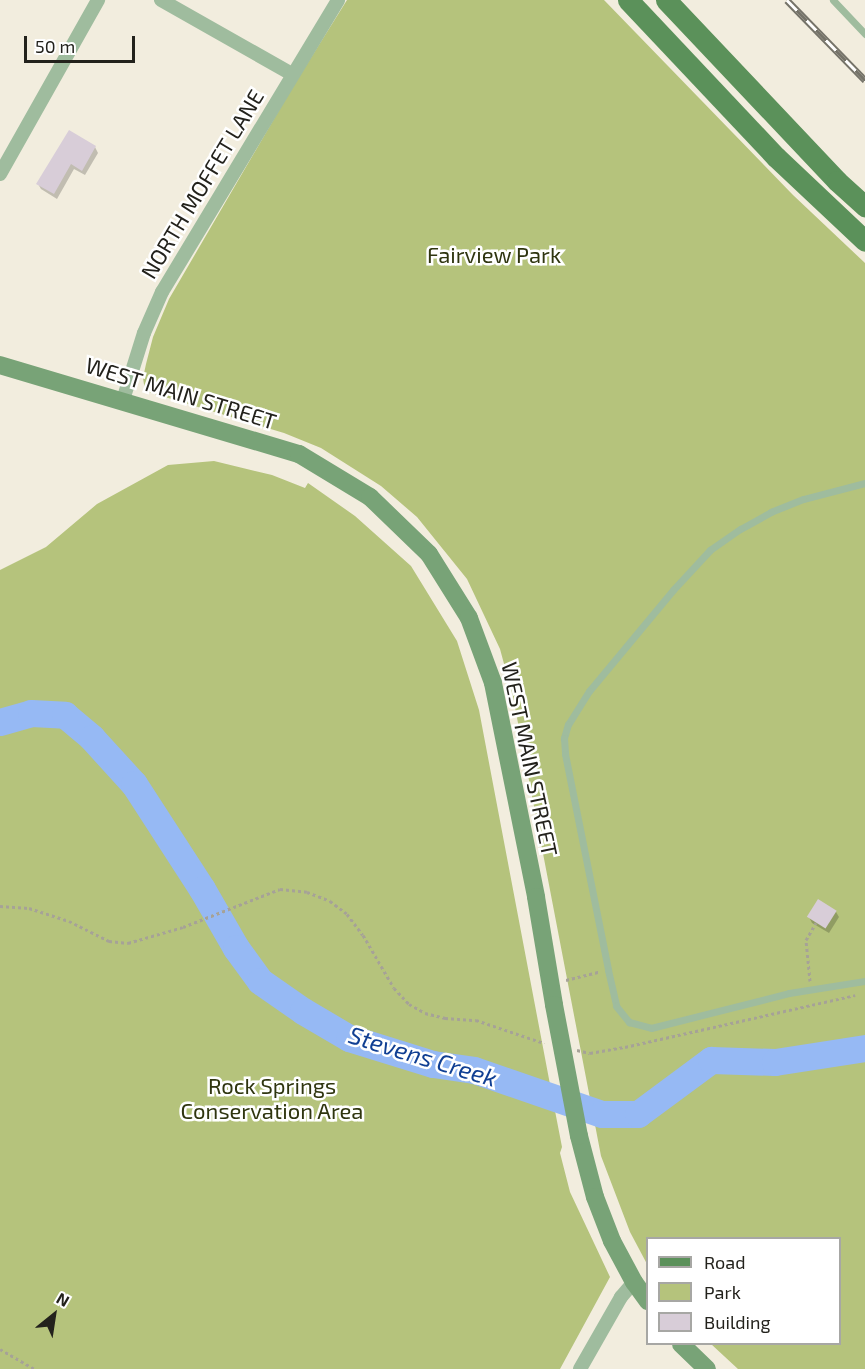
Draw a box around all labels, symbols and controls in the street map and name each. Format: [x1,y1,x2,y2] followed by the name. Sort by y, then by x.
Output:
[27,24,138,62] scale bar
[35,35,75,57] text: 50 m
[135,84,269,284] street label: NORTH MOFFET LANE
[427,242,561,268] park label: Fairview Park
[82,351,280,435] street label: WEST MAIN STREET
[496,659,564,859] street label: WEST MAIN STREET
[345,1020,501,1092] water label: Stevens Creek
[180,1072,364,1124] park label: Rock Springs Conservation Area
[646,1237,841,1345] legend
[704,1251,745,1273] text: Road
[704,1281,741,1303] text: Park
[24,1285,84,1345] north arrow
[53,1288,73,1310] text: N
[704,1311,771,1333] text: Building

